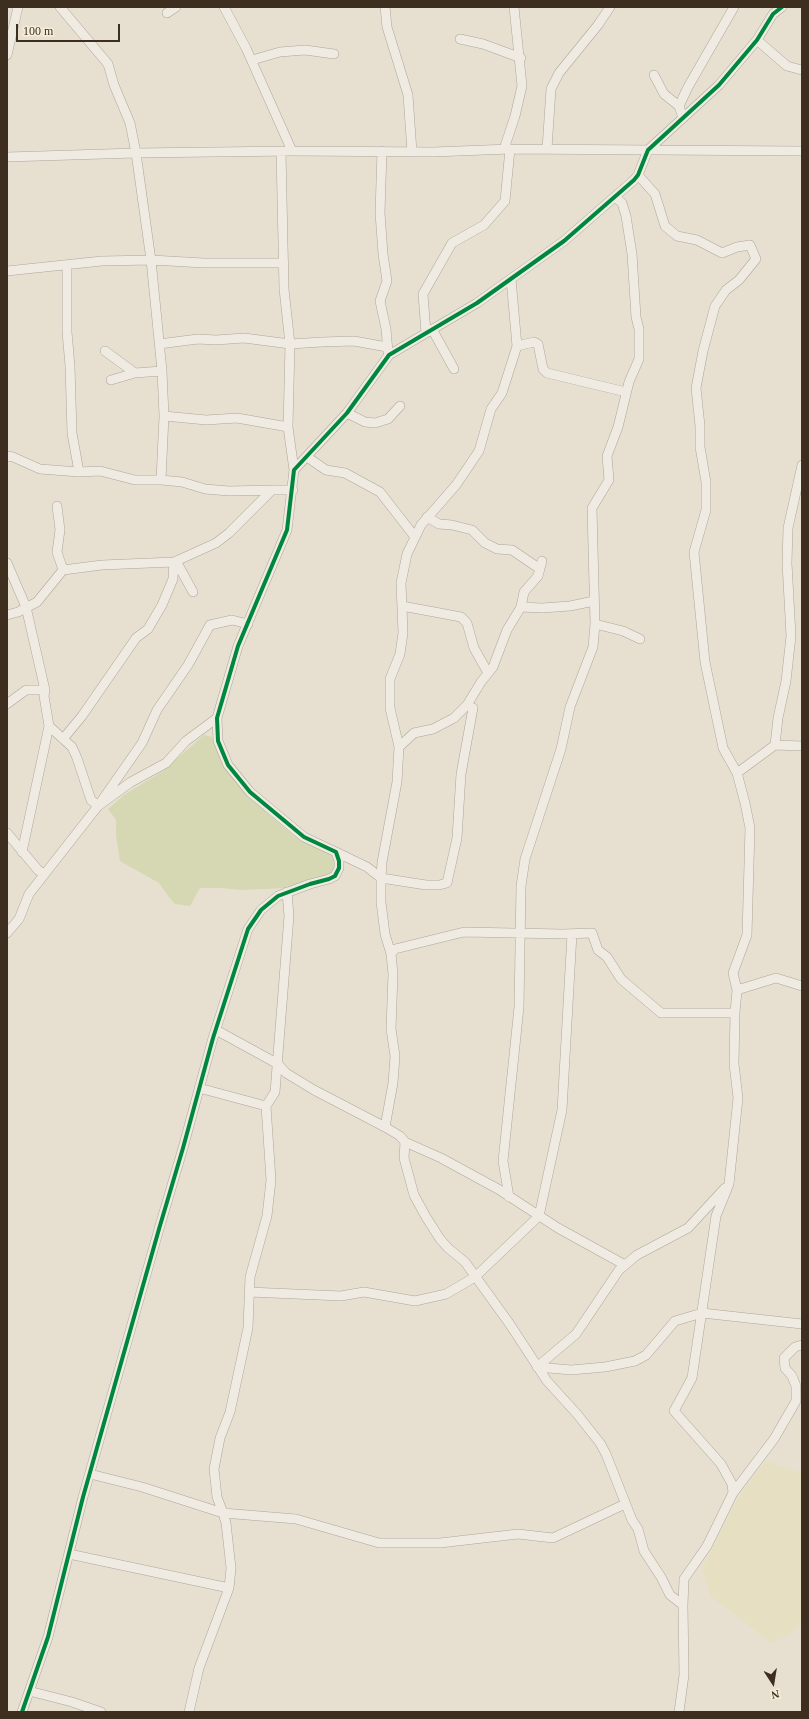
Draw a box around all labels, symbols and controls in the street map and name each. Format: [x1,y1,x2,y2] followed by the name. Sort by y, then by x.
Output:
[18,16,122,42] scale bar
[23,24,53,38] text: 100 m
[753,1663,793,1703] north arrow
[770,1688,781,1701] text: N

